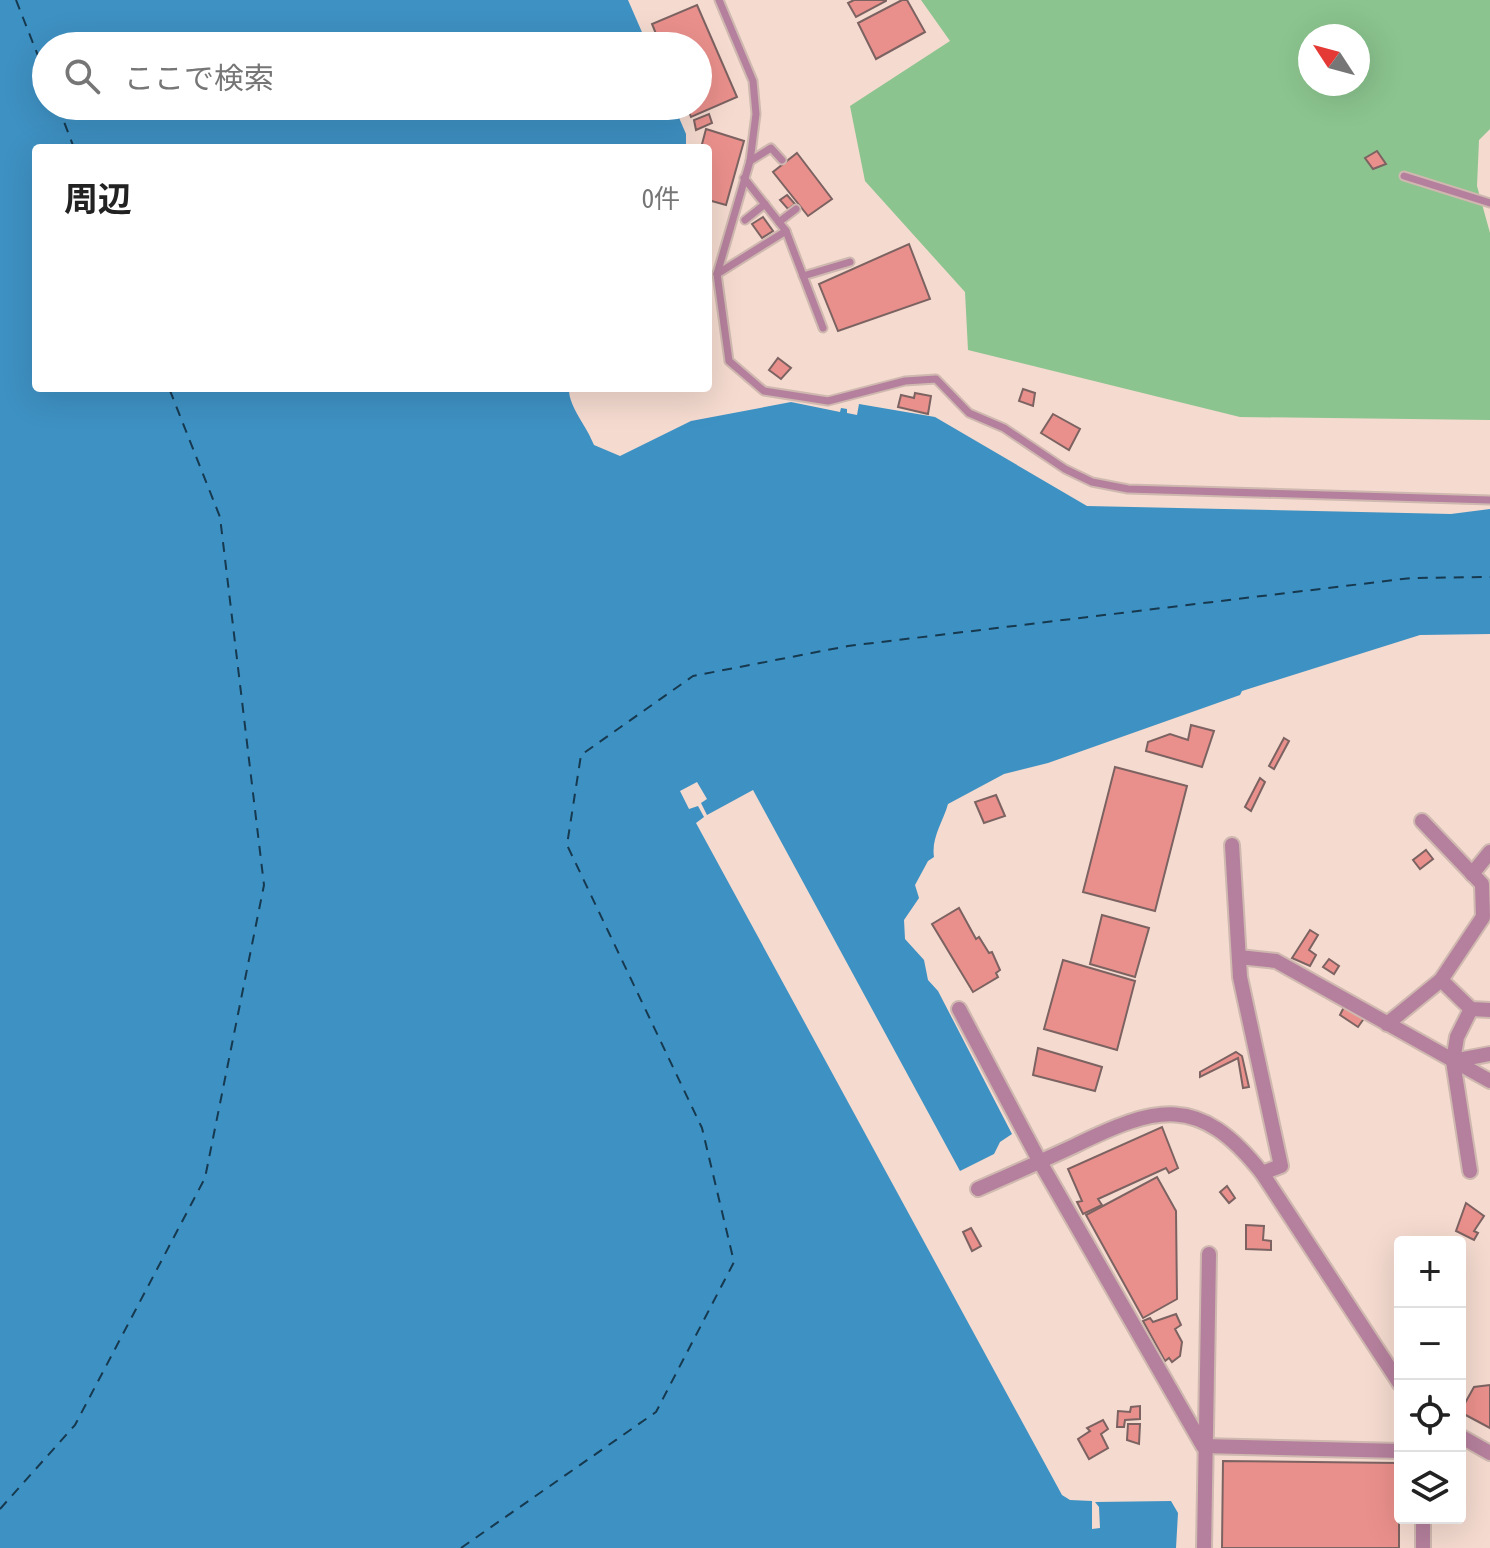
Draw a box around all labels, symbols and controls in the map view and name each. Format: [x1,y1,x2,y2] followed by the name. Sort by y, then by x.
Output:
[1298,24,1370,96] north arrow
[32,32,712,120] search box
[60,54,104,98] icon: search
[124,61,274,95] text: ここで検索
[64,179,132,218] text: 周辺
[642,184,680,214] text: 0件
[1394,1236,1466,1524] map controls
[1394,1236,1466,1308] button: +
[1394,1308,1466,1380] button: −
[1394,1380,1466,1452] button: locate
[1394,1452,1466,1524] button: layers

